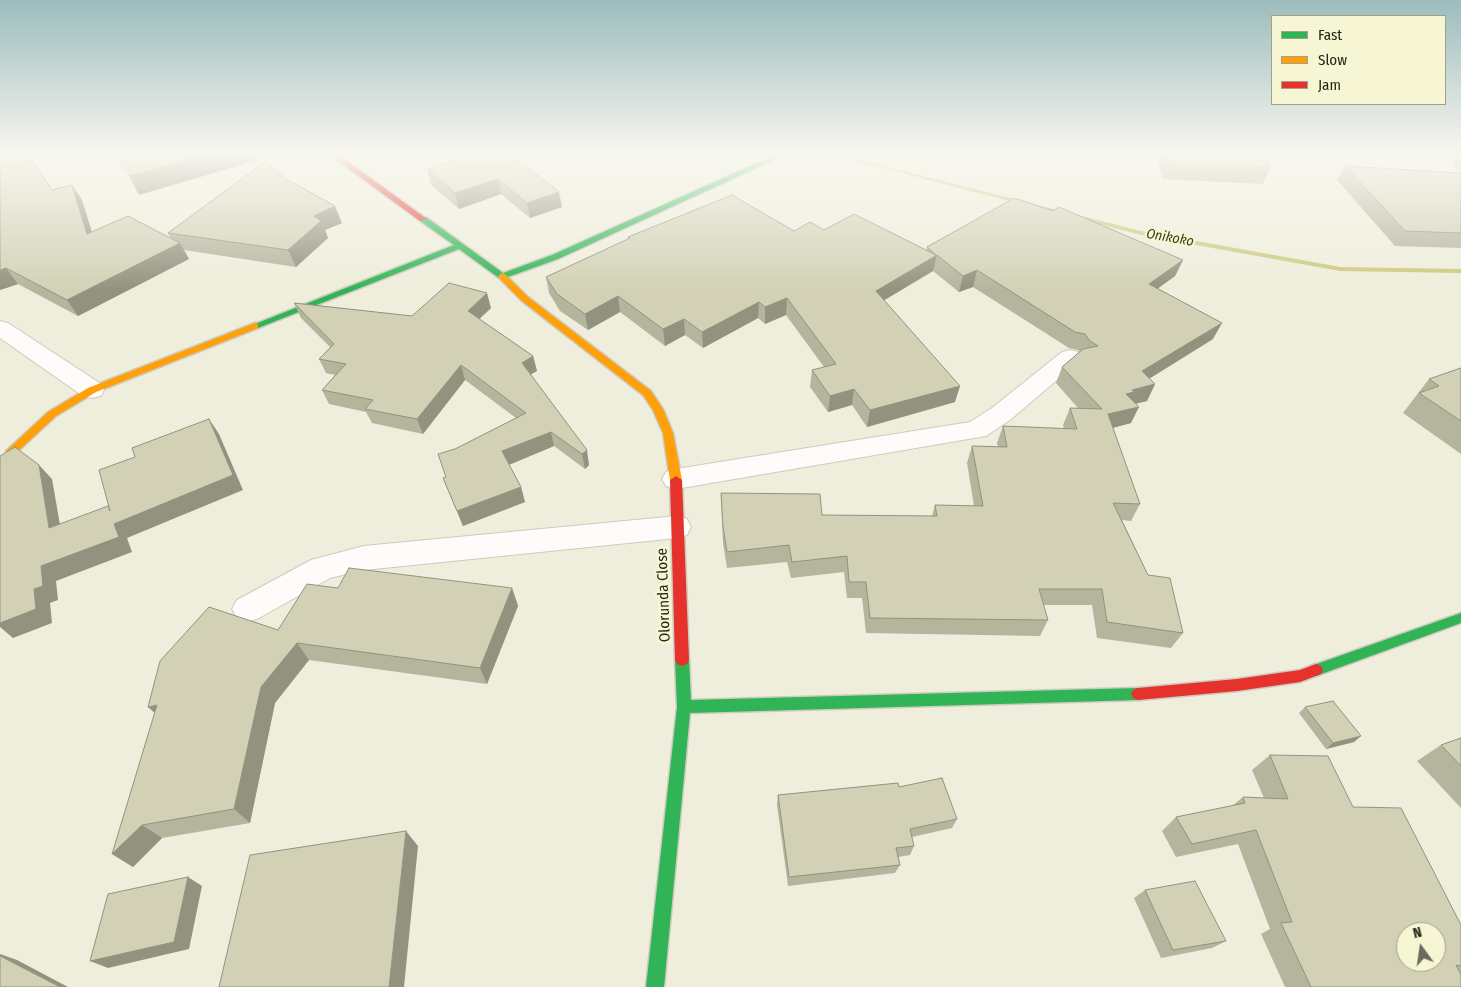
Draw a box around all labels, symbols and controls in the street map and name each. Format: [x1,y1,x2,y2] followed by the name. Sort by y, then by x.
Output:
[1271,15,1446,105] legend
[1318,26,1342,44] text: Fast
[1318,51,1347,69] text: Slow
[1318,76,1341,94] text: Jam
[1145,226,1195,250] water label: Onikoko
[653,548,675,642] street label: Olorunda Close
[1396,922,1446,972] north arrow
[1411,924,1424,942] text: N

